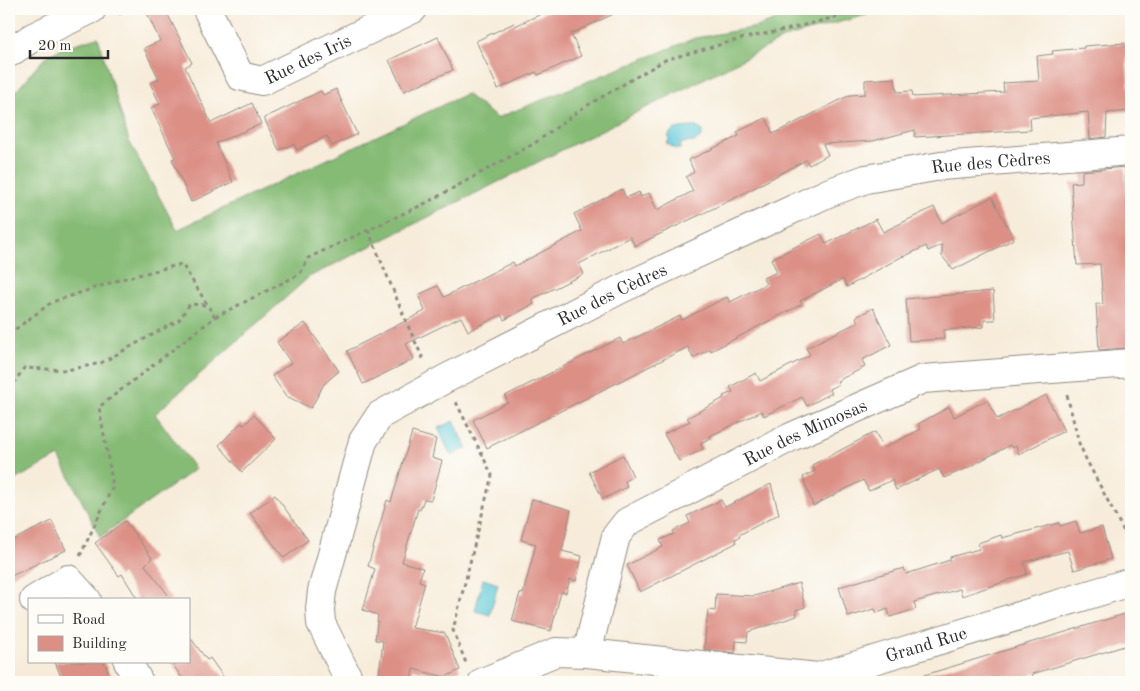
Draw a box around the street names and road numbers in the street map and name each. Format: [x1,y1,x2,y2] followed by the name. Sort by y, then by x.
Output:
[262,32,355,88] street label: Rue des Iris
[930,149,1051,178] street label: Rue des Cèdres
[555,261,670,330] street label: Rue des Cèdres
[741,397,870,470] street label: Rue des Mimosas
[883,624,969,666] street label: Grand Rue

